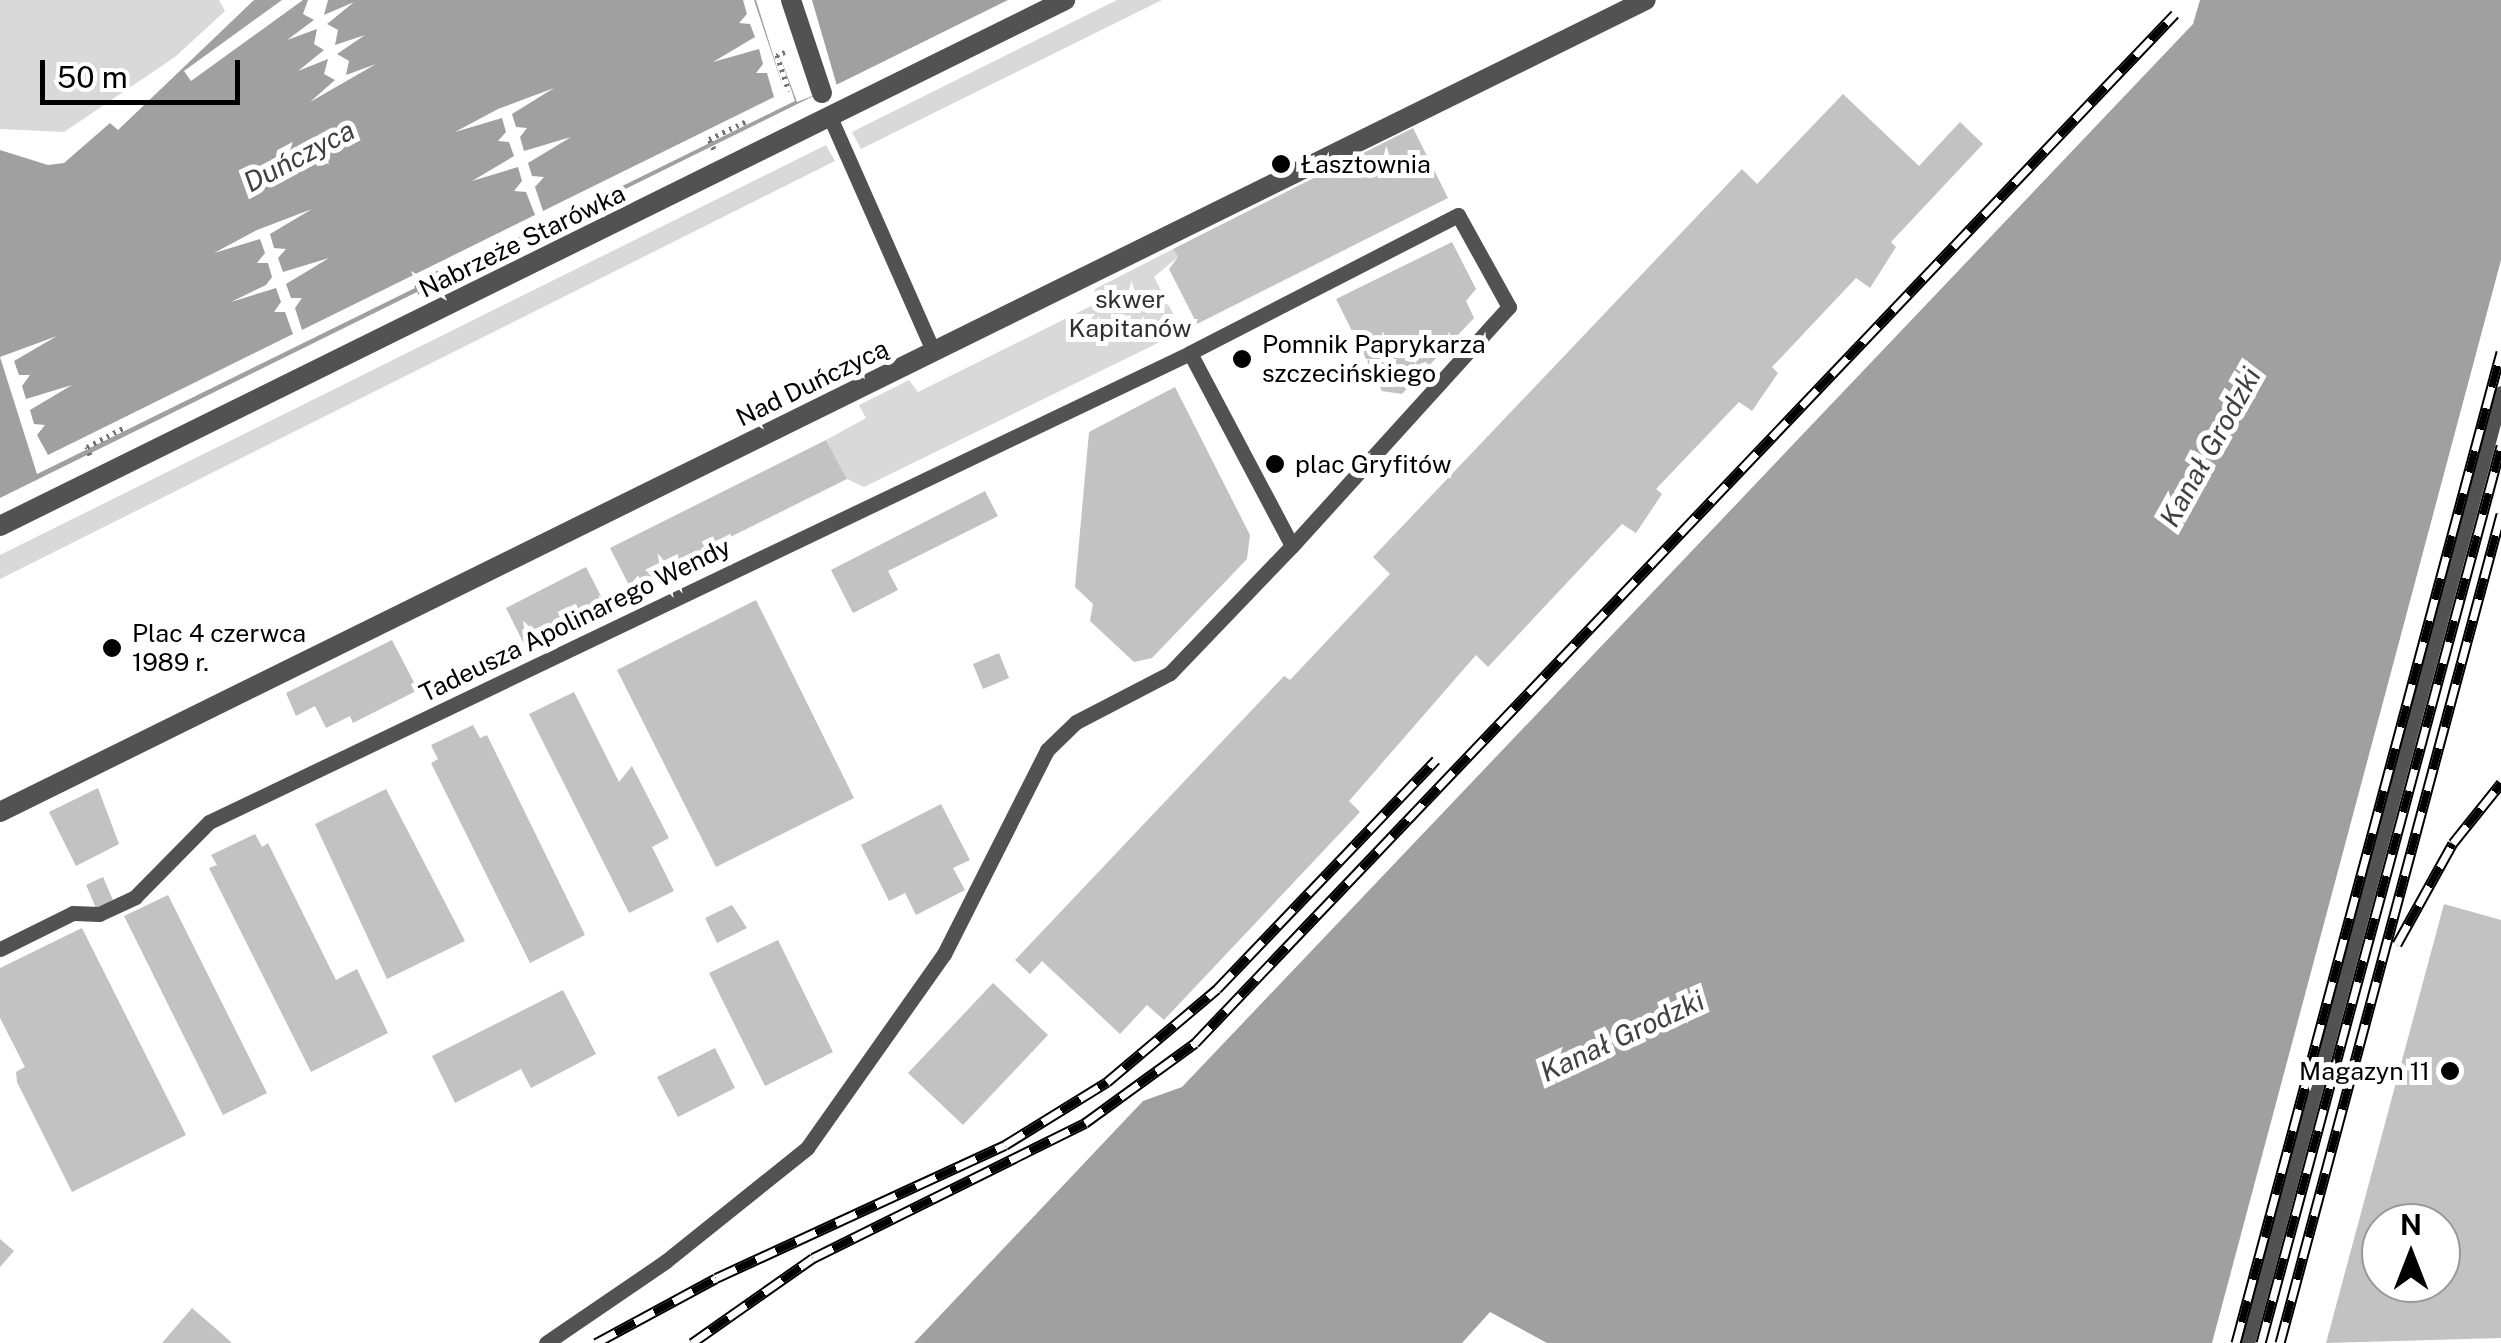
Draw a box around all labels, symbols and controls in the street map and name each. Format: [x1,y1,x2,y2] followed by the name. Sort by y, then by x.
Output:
[45,40,245,102] scale bar
[57,59,128,95] text: 50 m
[238,113,360,199] water label: Duńczyca
[1301,149,1431,179] place label: Łasztownia
[1270,153,1292,175] marker: Łasztownia
[414,178,630,304] street label: Nabrzeże Starówka
[1068,285,1192,344] park label: skwer Kapitanów
[1262,330,1486,389] place label: Pomnik Paprykarza szczecińskiego
[731,333,893,433] street label: Nad Duńczycą
[1231,348,1253,370] marker: Pomnik Paprykarza szczecińskiego
[2152,361,2268,533] water label: Kanał Grodzki
[1295,449,1452,479] place label: plac Gryfitów
[1264,453,1286,475] marker: plac Gryfitów
[414,531,736,709] street label: Tadeusza Apolinarego Wendy
[132,619,307,678] place label: Plac 4 czerwca 1989 r.
[101,637,123,659] marker: Plac 4 czerwca 1989 r.
[1535,983,1709,1089] water label: Kanał Grodzki
[2299,1056,2430,1086] place label: Magazyn 11
[2439,1060,2461,1082] marker: Magazyn 11
[2361,1203,2461,1303] north arrow
[2400,1208,2422,1241] text: N

